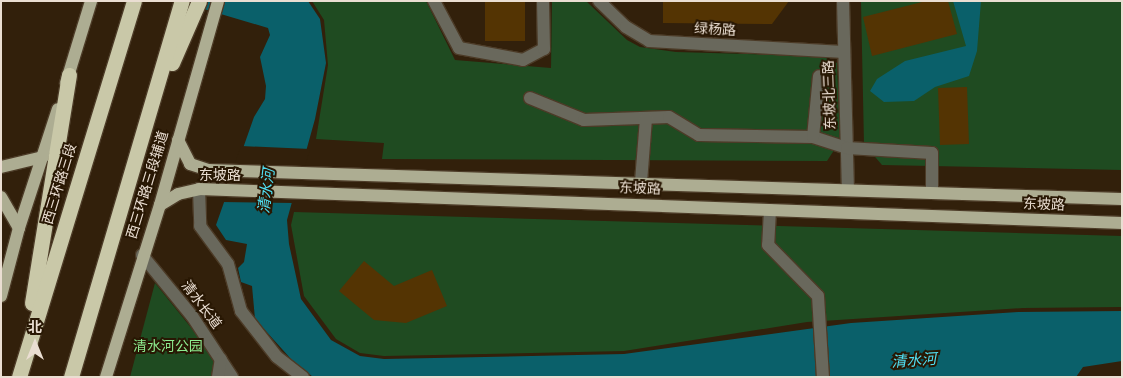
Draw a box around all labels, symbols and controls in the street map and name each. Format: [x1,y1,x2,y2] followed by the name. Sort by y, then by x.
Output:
[694,21,736,39] street label: 绿杨路
[820,60,840,130] street label: 东坡北三路
[124,129,172,241] street label: 西三环路三段辅道
[40,141,80,227] street label: 西三环路三段
[199,168,241,184] street label: 东坡路
[255,168,279,214] water label: 清水河
[619,180,661,198] street label: 东坡路
[1023,196,1065,214] street label: 东坡路
[177,278,225,332] street label: 清水长道
[10,318,60,368] north arrow
[28,318,42,337] text: 北
[133,339,203,355] park label: 清水河公园
[891,350,937,372] water label: 清水河

